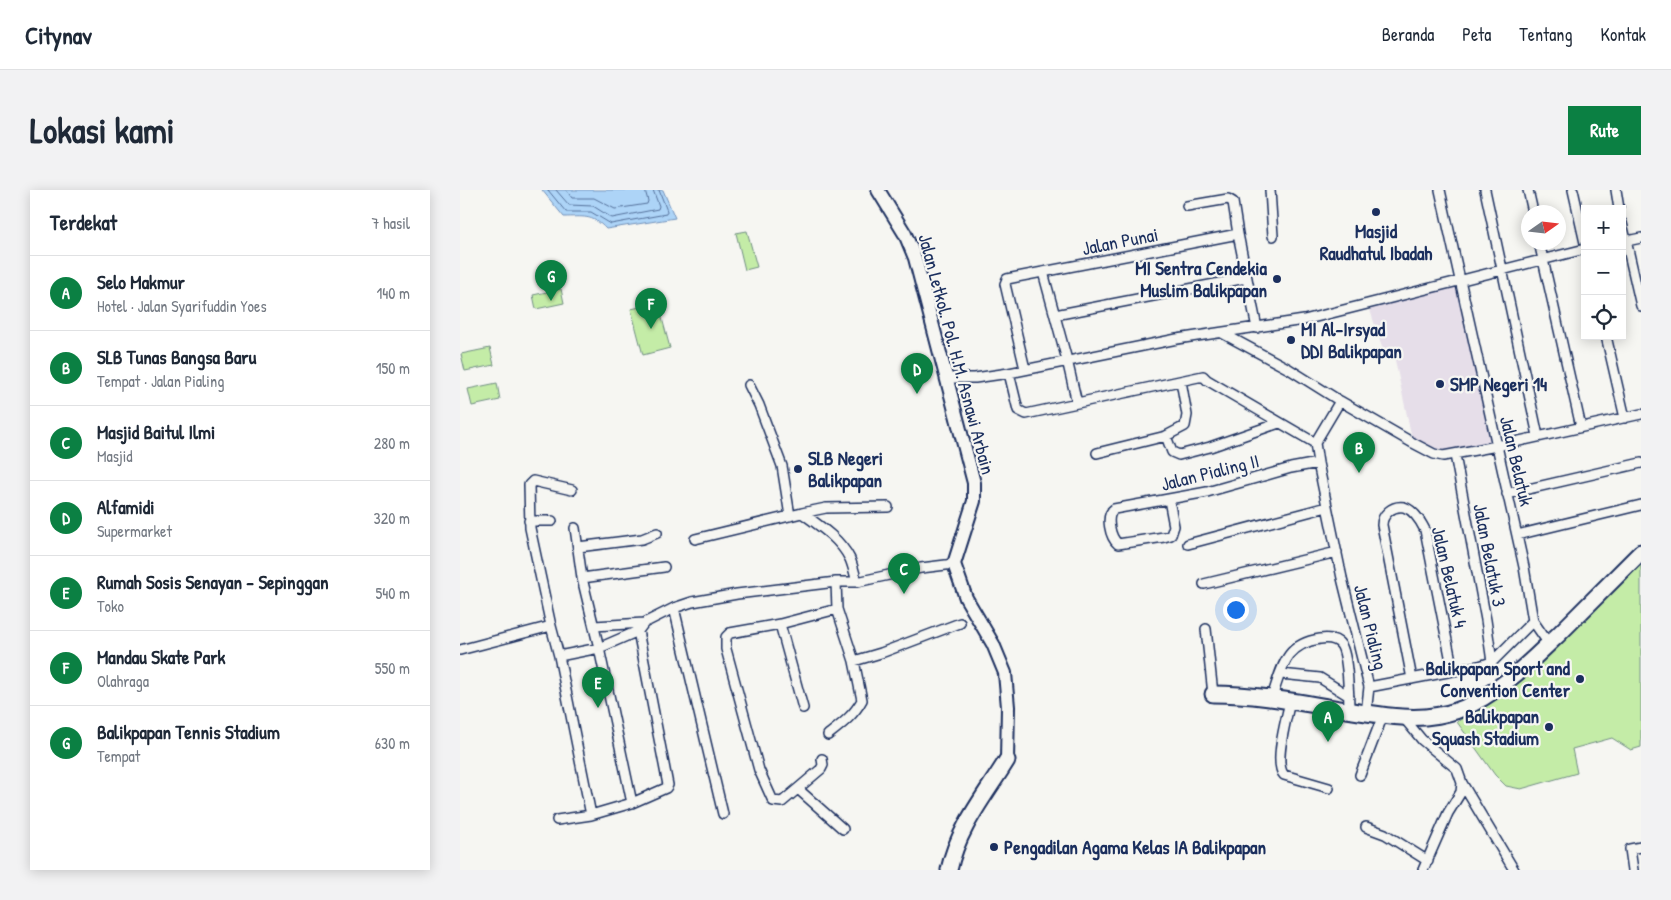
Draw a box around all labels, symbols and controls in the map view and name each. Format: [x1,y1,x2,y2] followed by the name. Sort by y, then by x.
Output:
[25,19,92,51] text: Citynav
[1382,22,1434,47] text: Beranda
[1462,22,1491,47] text: Peta
[1519,22,1572,47] text: Tentang
[1600,22,1646,47] text: Kontak
[1568,106,1641,155] button: Rute
[30,107,175,154] text: Lokasi kami
[1521,205,1566,250] north arrow
[1581,205,1626,340] map controls
[1581,205,1626,250] button: +
[1370,206,1382,218] marker: Masjid Raudhatul Ibadah
[50,208,117,237] text: Terdekat
[371,212,410,234] text: 7 hasil
[1320,218,1432,266] place label: Masjid Raudhatul Ibadah
[1080,221,1160,261] street label: Jalan Punai
[912,231,1002,477] street label: Jalan Letkol. Pol. H.M. Asnawi Arbain
[1581,250,1626,295] button: −
[1135,255,1268,304] place label: MI Sentra Cendekia Muslim Balikpapan
[535,260,567,301] pin: G
[97,269,185,295] text: Selo Makmur
[1271,273,1283,285] marker: MI Sentra Cendekia Muslim Balikpapan
[62,282,70,304] text: A
[376,282,410,304] text: 140 m
[635,288,667,329] pin: F
[97,295,267,317] text: Hotel · Jalan Syarifuddin Yoes
[1581,295,1626,340] button: locate
[1301,316,1402,365] place label: MI Al-Irsyad DDI Balikpapan
[1285,334,1297,346] marker: MI Al-Irsyad DDI Balikpapan
[97,344,256,370] text: SLB Tunas Bangsa Baru
[901,353,933,394] pin: D
[62,357,70,379] text: B
[376,357,410,379] text: 150 m
[97,370,224,392] text: Tempat · Jalan Pialing
[1450,371,1547,398] place label: SMP Negeri 14
[1434,378,1446,390] marker: SMP Negeri 14
[1494,413,1540,509] street label: Jalan Belatuk
[97,419,215,445] text: Masjid Baitul Ilmi
[62,432,70,454] text: C
[374,432,410,454] text: 280 m
[1343,432,1375,473] pin: B
[97,445,133,467] text: Masjid
[808,445,883,494] place label: SLB Negeri Balikpapan
[1158,447,1262,497] street label: Jalan Pialing II
[792,463,804,475] marker: SLB Negeri Balikpapan
[97,494,154,520] text: Alfamidi
[1467,501,1513,609] street label: Jalan Belatuk 3
[62,507,70,529] text: D
[374,507,410,529] text: 320 m
[97,520,172,542] text: Supermarket
[1426,524,1474,630] street label: Jalan Belatuk 4
[888,553,920,594] pin: C
[97,569,329,595] text: Rumah Sosis Senayan - Sepinggan
[62,582,70,604] text: E
[376,582,410,604] text: 540 m
[1348,582,1394,672] street label: Jalan Pialing
[97,595,124,617] text: Toko
[1223,597,1249,623] your location
[97,644,225,670] text: Mandau Skate Park
[1425,655,1571,703] place label: Balikpapan Sport and Convention Center
[63,657,69,679] text: F
[375,657,410,679] text: 550 m
[582,667,614,708] pin: E
[97,670,149,692] text: Olahraga
[1574,673,1586,685] marker: Balikpapan Sport and Convention Center
[1312,701,1344,742] pin: A
[1432,703,1539,752] place label: Balikpapan Squash Stadium
[97,719,280,745] text: Balikpapan Tennis Stadium
[1543,721,1555,733] marker: Balikpapan Squash Stadium
[62,732,70,754] text: G
[375,732,410,754] text: 630 m
[97,745,140,767] text: Tempat
[1004,834,1266,861] place label: Pengadilan Agama Kelas IA Balikpapan
[988,841,1000,853] marker: Pengadilan Agama Kelas IA Balikpapan

